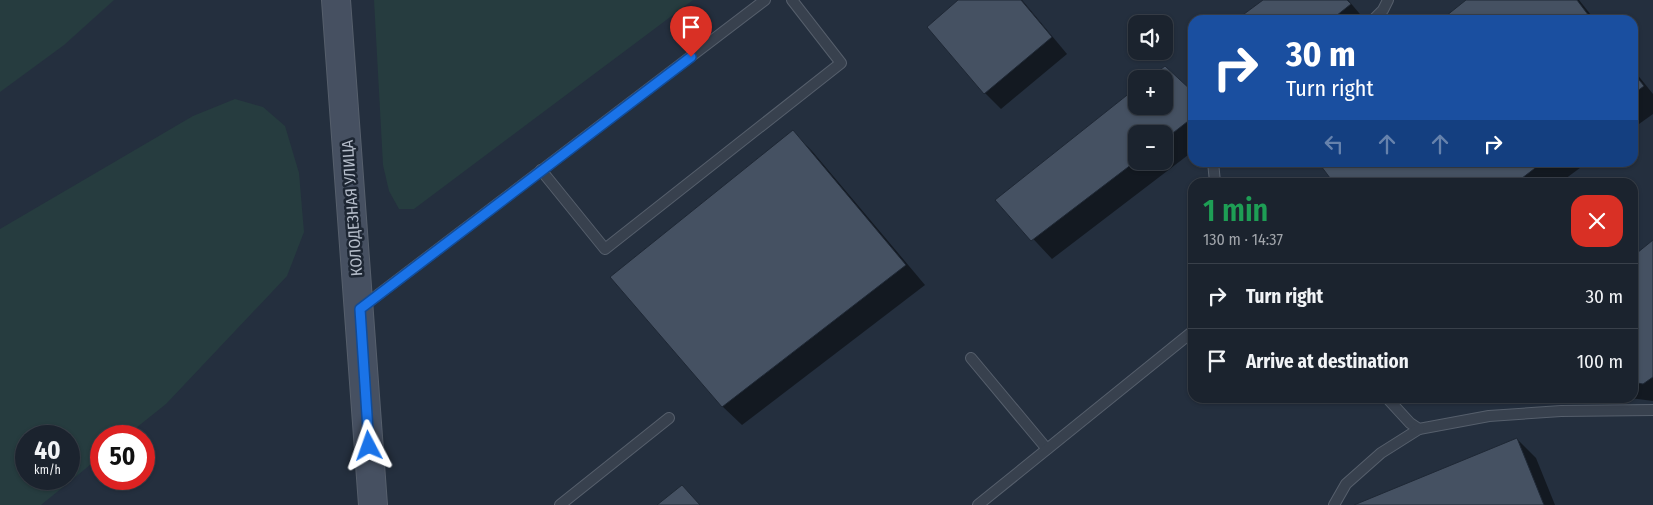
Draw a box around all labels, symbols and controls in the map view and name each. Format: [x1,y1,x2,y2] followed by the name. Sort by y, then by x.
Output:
[670,6,712,57] pin
[677,13,705,41] icon: arrive
[1128,15,1173,170] map controls
[1128,15,1173,60] button: sound
[1286,33,1356,75] text: 30 m
[1203,35,1268,100] icon: right
[1128,70,1173,115] button: +
[1286,75,1374,102] text: Turn right
[1128,125,1173,170] button: −
[1320,130,1348,158] icon: left
[1373,130,1401,158] icon: ahead
[1426,130,1454,158] icon: ahead
[1479,130,1507,158] icon: right
[338,139,366,277] street label: КОЛОДЕЗНАЯ УЛИЦА
[1203,193,1268,229] text: 1 min
[1571,195,1623,247] button: close
[1203,230,1283,249] text: 130 m · 14:37
[1203,282,1231,310] icon: right
[1246,285,1323,308] text: Turn right
[1585,285,1623,308] text: 30 m
[1203,347,1231,375] icon: arrive
[1246,350,1409,373] text: Arrive at destination
[1577,350,1623,373] text: 100 m
[342,419,394,471] position arrow
[90,425,155,490] speed limit sign: 50
[34,436,61,466] text: 40
[34,463,61,477] text: km/h

